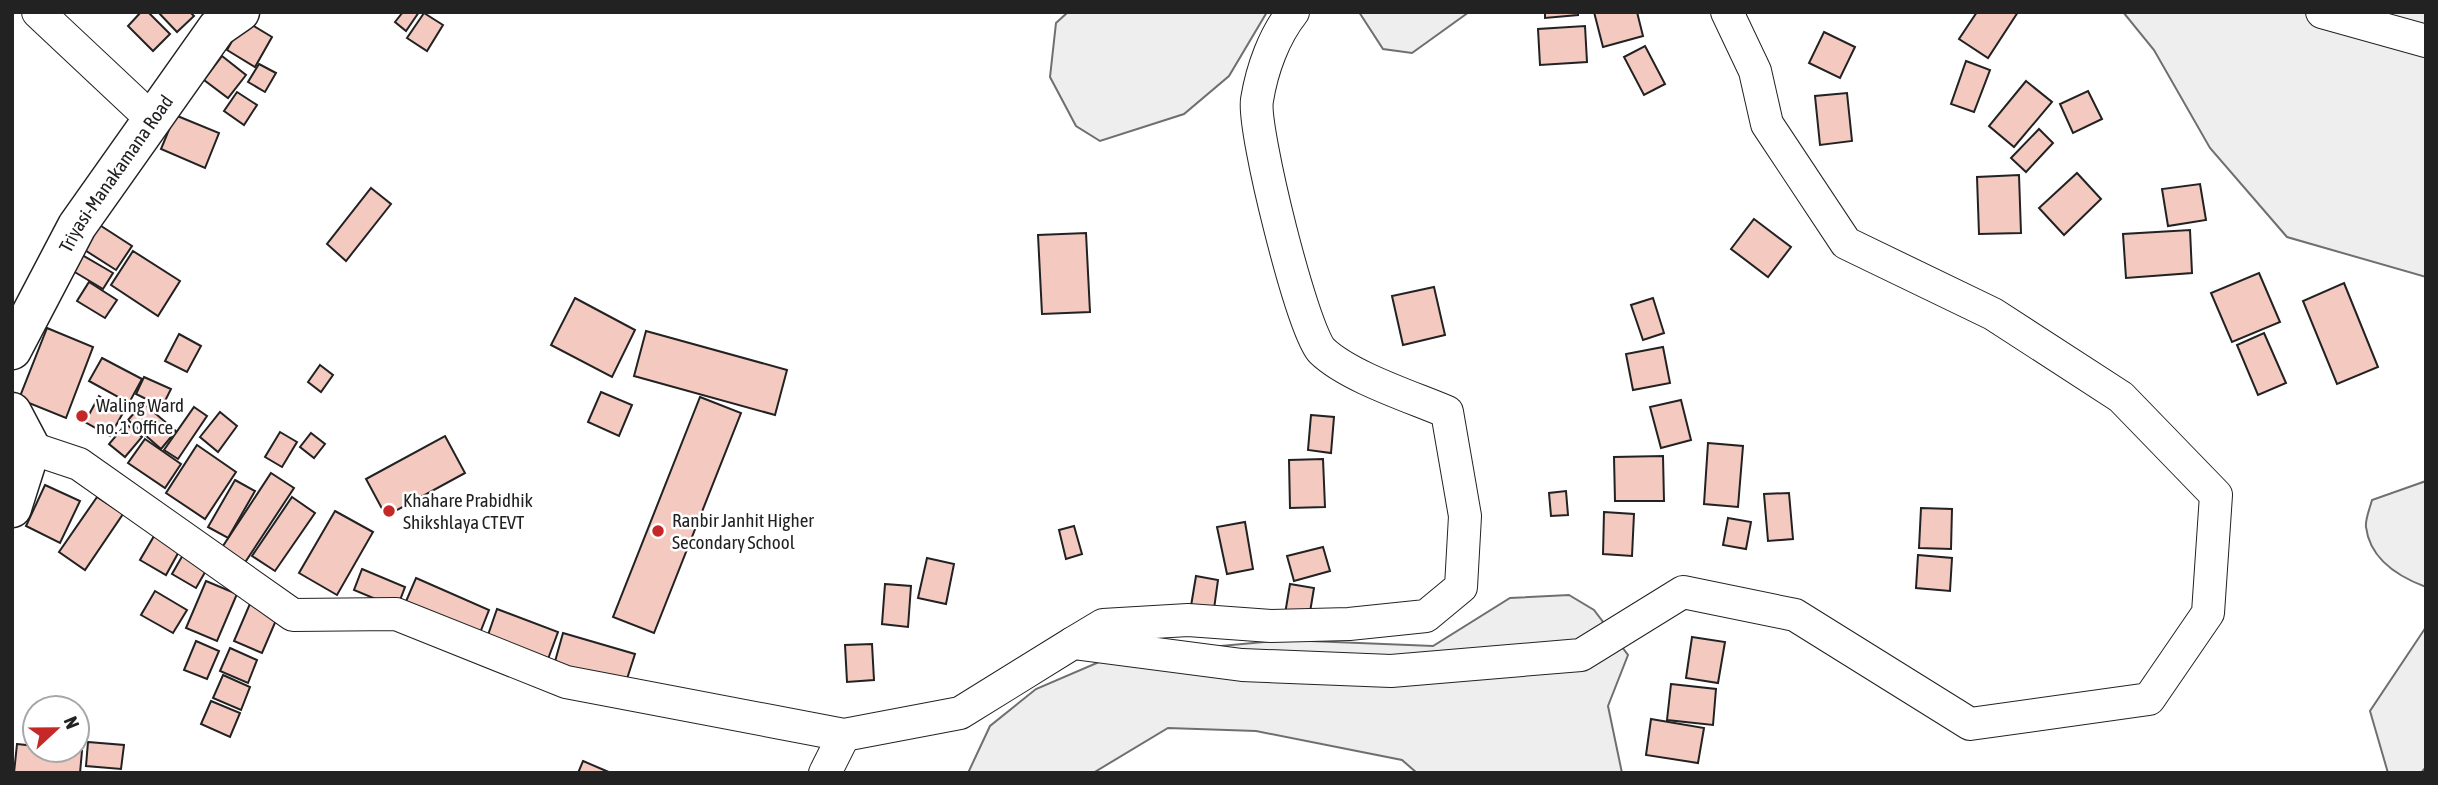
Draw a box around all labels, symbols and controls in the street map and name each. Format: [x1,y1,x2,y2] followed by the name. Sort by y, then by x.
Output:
[54,91,177,256] street label: Triyasi-Manakamana Road
[96,394,184,438] place label: Waling Ward no. 1 Office
[74,408,90,424] marker: Waling Ward no. 1 Office
[403,489,534,533] place label: Khahare Prabidhik Shikshlaya CTEVT
[381,503,397,519] marker: Khahare Prabidhik Shikshlaya CTEVT
[672,509,814,553] place label: Ranbir Janhit Higher Secondary School
[650,523,666,539] marker: Ranbir Janhit Higher Secondary School
[21,694,91,764] north arrow
[59,713,84,732] text: N

